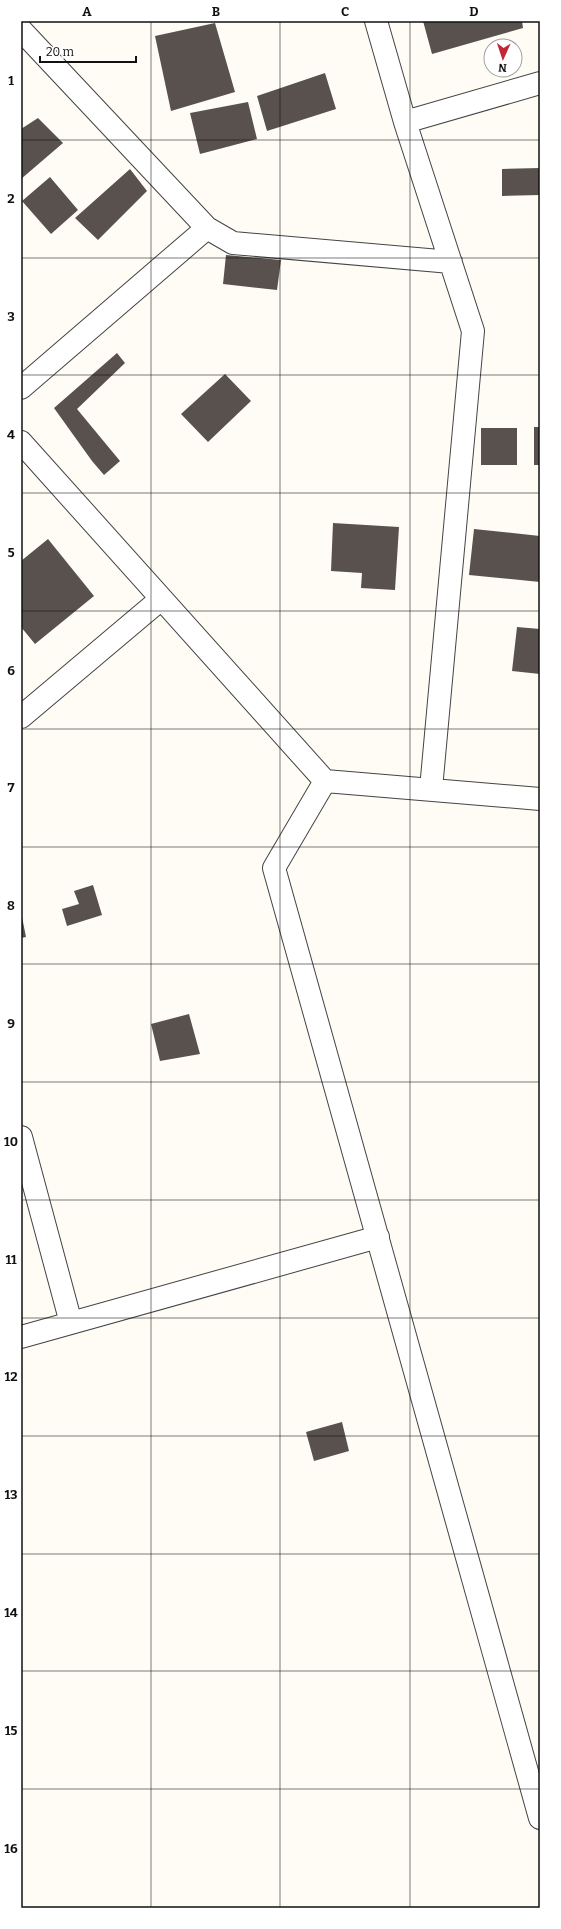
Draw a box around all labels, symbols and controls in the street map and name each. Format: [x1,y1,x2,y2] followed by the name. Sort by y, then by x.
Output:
[82,4,92,19] text: A
[212,4,220,19] text: B
[341,4,349,19] text: C
[469,4,479,19] text: D
[40,38,136,64] scale bar
[483,38,523,78] north arrow
[46,45,75,59] text: 20 m
[497,61,507,74] text: N
[8,73,14,88] text: 1
[7,191,15,206] text: 2
[7,309,15,324] text: 3
[7,427,15,442] text: 4
[7,545,15,560] text: 5
[7,663,15,678] text: 6
[8,780,15,795] text: 7
[7,898,15,913] text: 8
[7,1016,15,1031] text: 9
[4,1134,18,1149] text: 10
[5,1252,17,1267] text: 11
[5,1369,17,1384] text: 12
[4,1487,18,1502] text: 13
[4,1605,18,1620] text: 14
[5,1723,17,1738] text: 15
[4,1841,18,1856] text: 16

